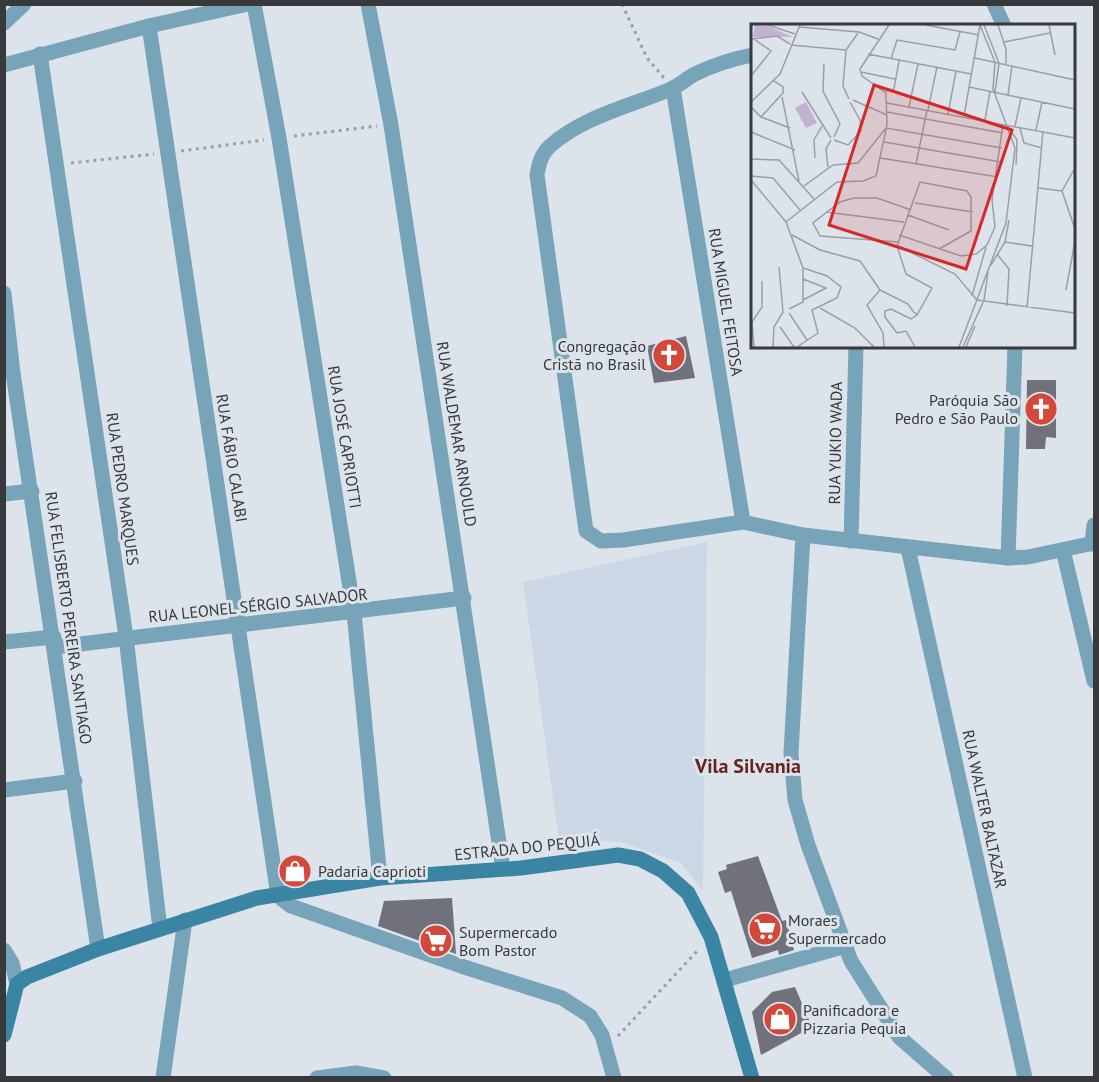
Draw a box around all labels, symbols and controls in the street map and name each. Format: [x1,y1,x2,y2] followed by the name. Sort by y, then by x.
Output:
[751,24,1075,348] inset map
[704,227,748,378] street label: RUA MIGUEL FEITOSA
[543,336,646,374] place label: Congregação Cristã no Brasil
[651,337,687,373] church icon: Congregação Cristã no Brasil
[432,340,482,528] street label: RUA WALDEMAR ARNOULD
[324,364,366,510] street label: RUA JOSÉ CAPRIOTTI
[824,381,846,505] street label: RUA YUKIO WADA
[895,390,1018,428] place label: Paróquia São Pedro e São Paulo
[1023,391,1059,427] church icon: Paróquia São Pedro e São Paulo
[212,392,252,524] street label: RUA FÁBIO CALABI
[102,411,144,567] street label: RUA PEDRO MARQUES
[41,490,97,746] street label: RUA FELISBERTO PEREIRA SANTIAGO
[147,584,369,626] street label: RUA LEONEL SÉRGIO SALVADOR
[958,728,1012,890] street label: RUA WALTER BALTAZAR
[694,753,801,779] district label: Vila Silvania
[453,829,601,865] street label: ESTRADA DO PEQUIÁ
[277,853,313,889] shop icon: Padaria Caprioti
[318,861,426,881] place label: Padaria Caprioti
[788,910,886,948] place label: Moraes Supermercado
[747,911,783,947] supermarket icon: Moraes Supermercado
[459,922,557,960] place label: Supermercado Bom Pastor
[418,923,454,959] supermarket icon: Supermercado Bom Pastor
[803,1000,906,1038] place label: Panificadora e Pizzaria Pequia
[762,1001,798,1037] shop icon: Panificadora e Pizzaria Pequia

